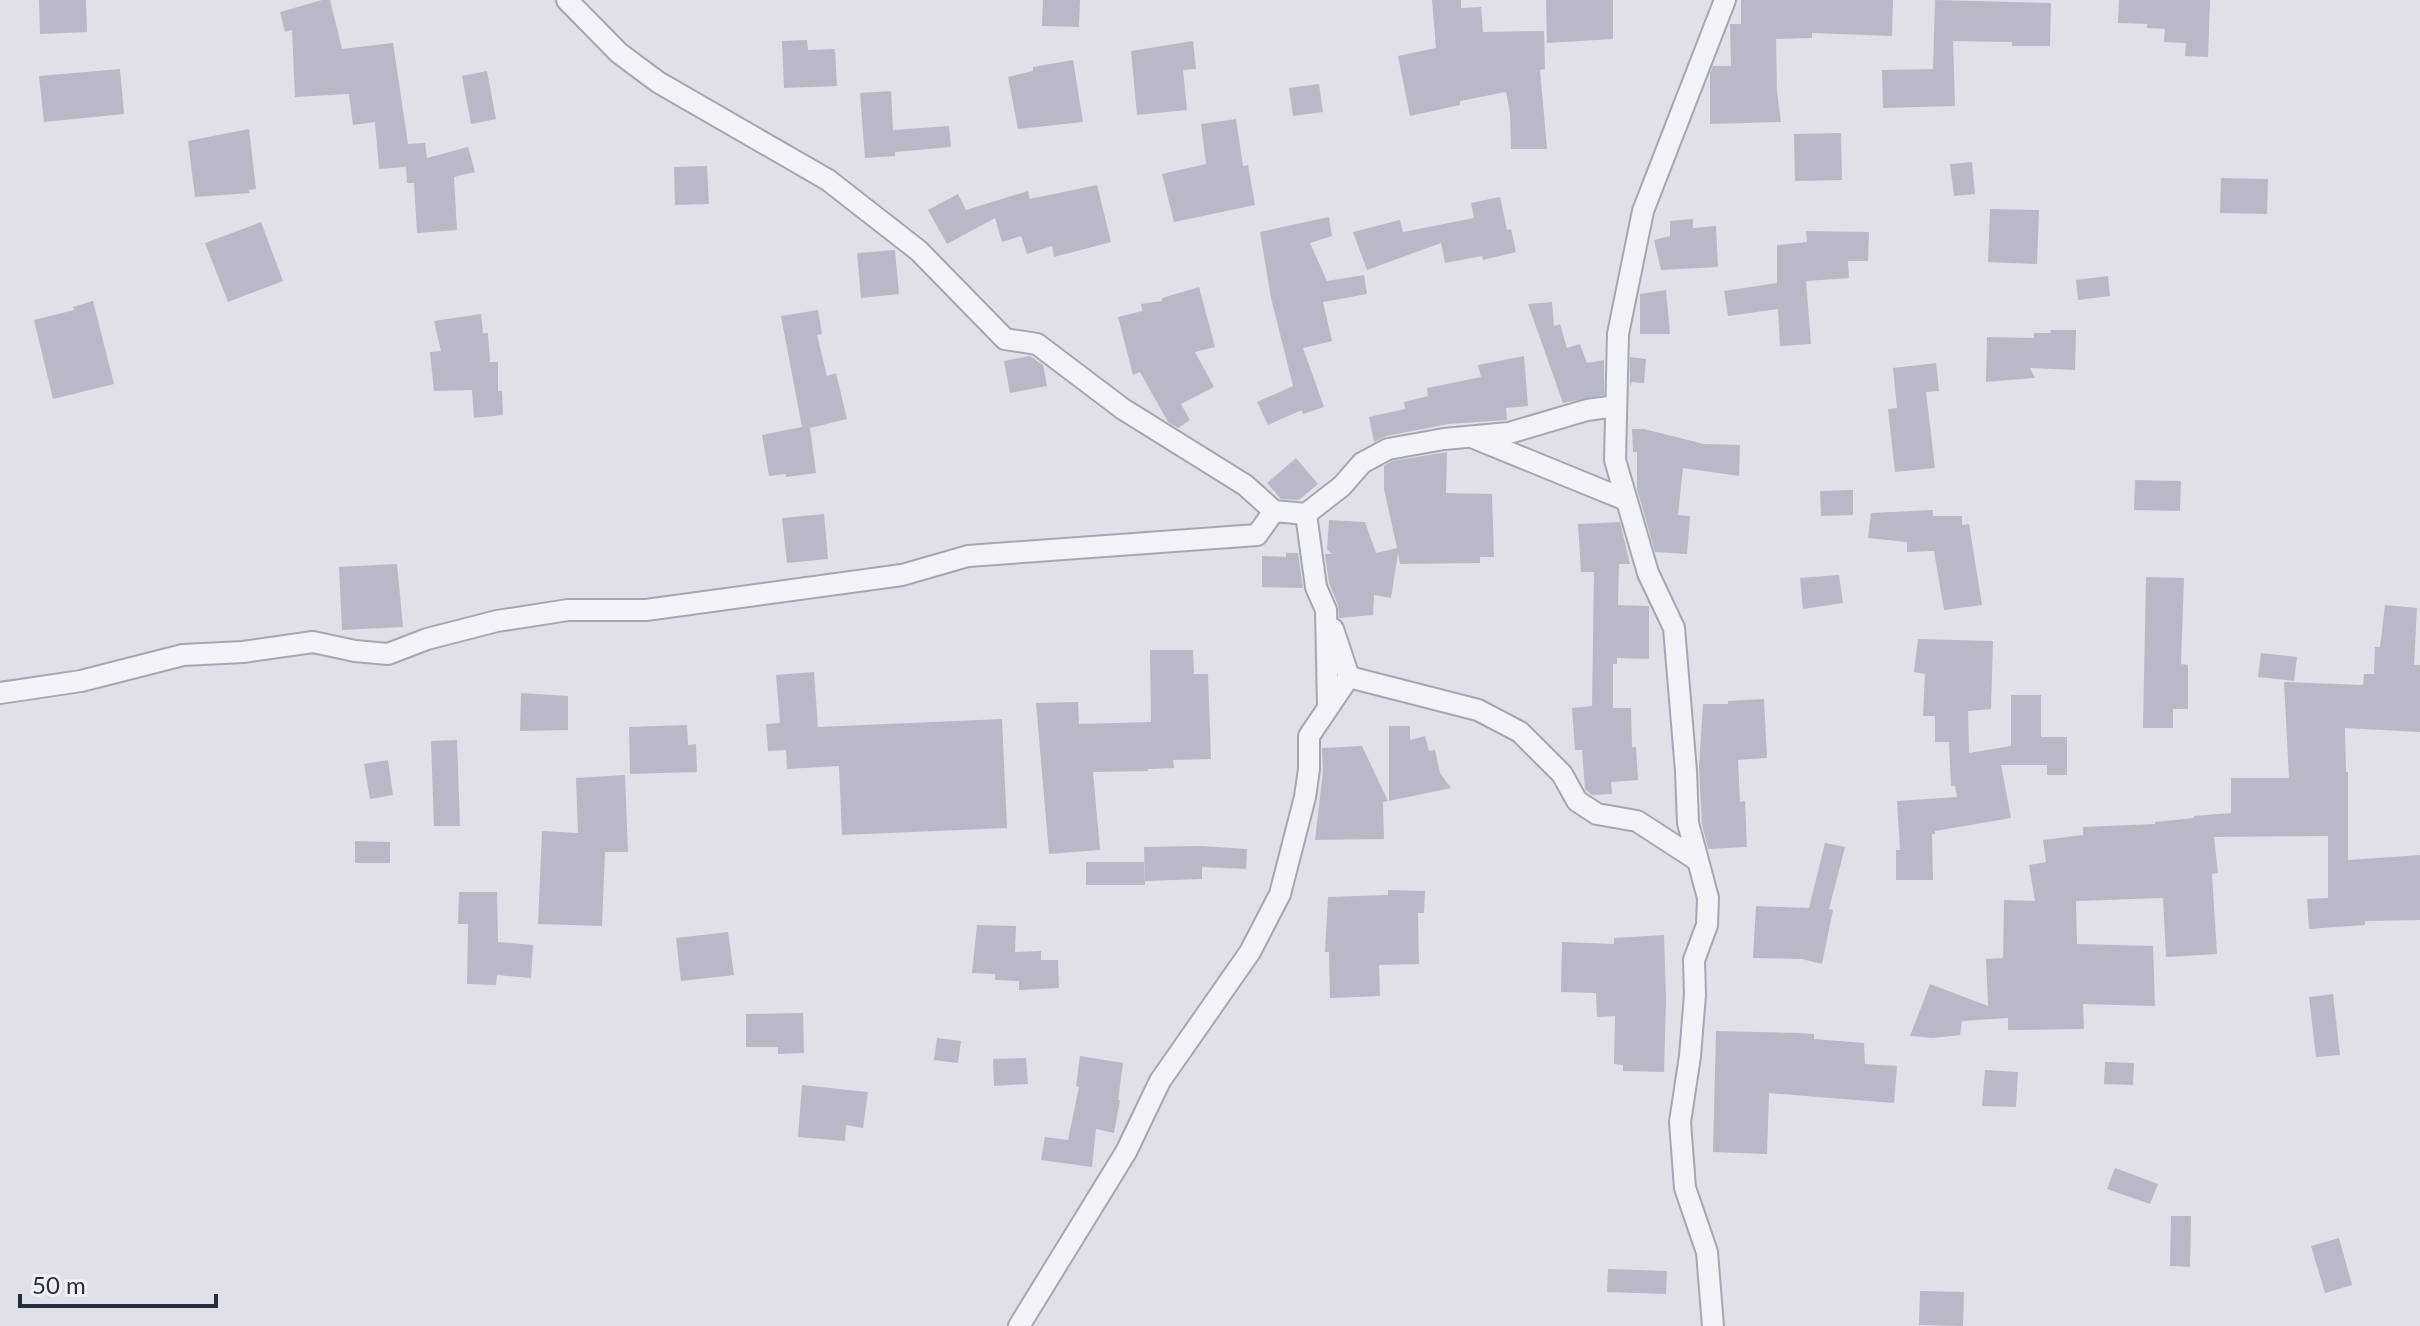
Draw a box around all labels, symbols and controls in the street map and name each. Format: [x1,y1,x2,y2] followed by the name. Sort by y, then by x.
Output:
[20,1258,216,1308] scale bar
[32,1270,86,1299] text: 50 m

